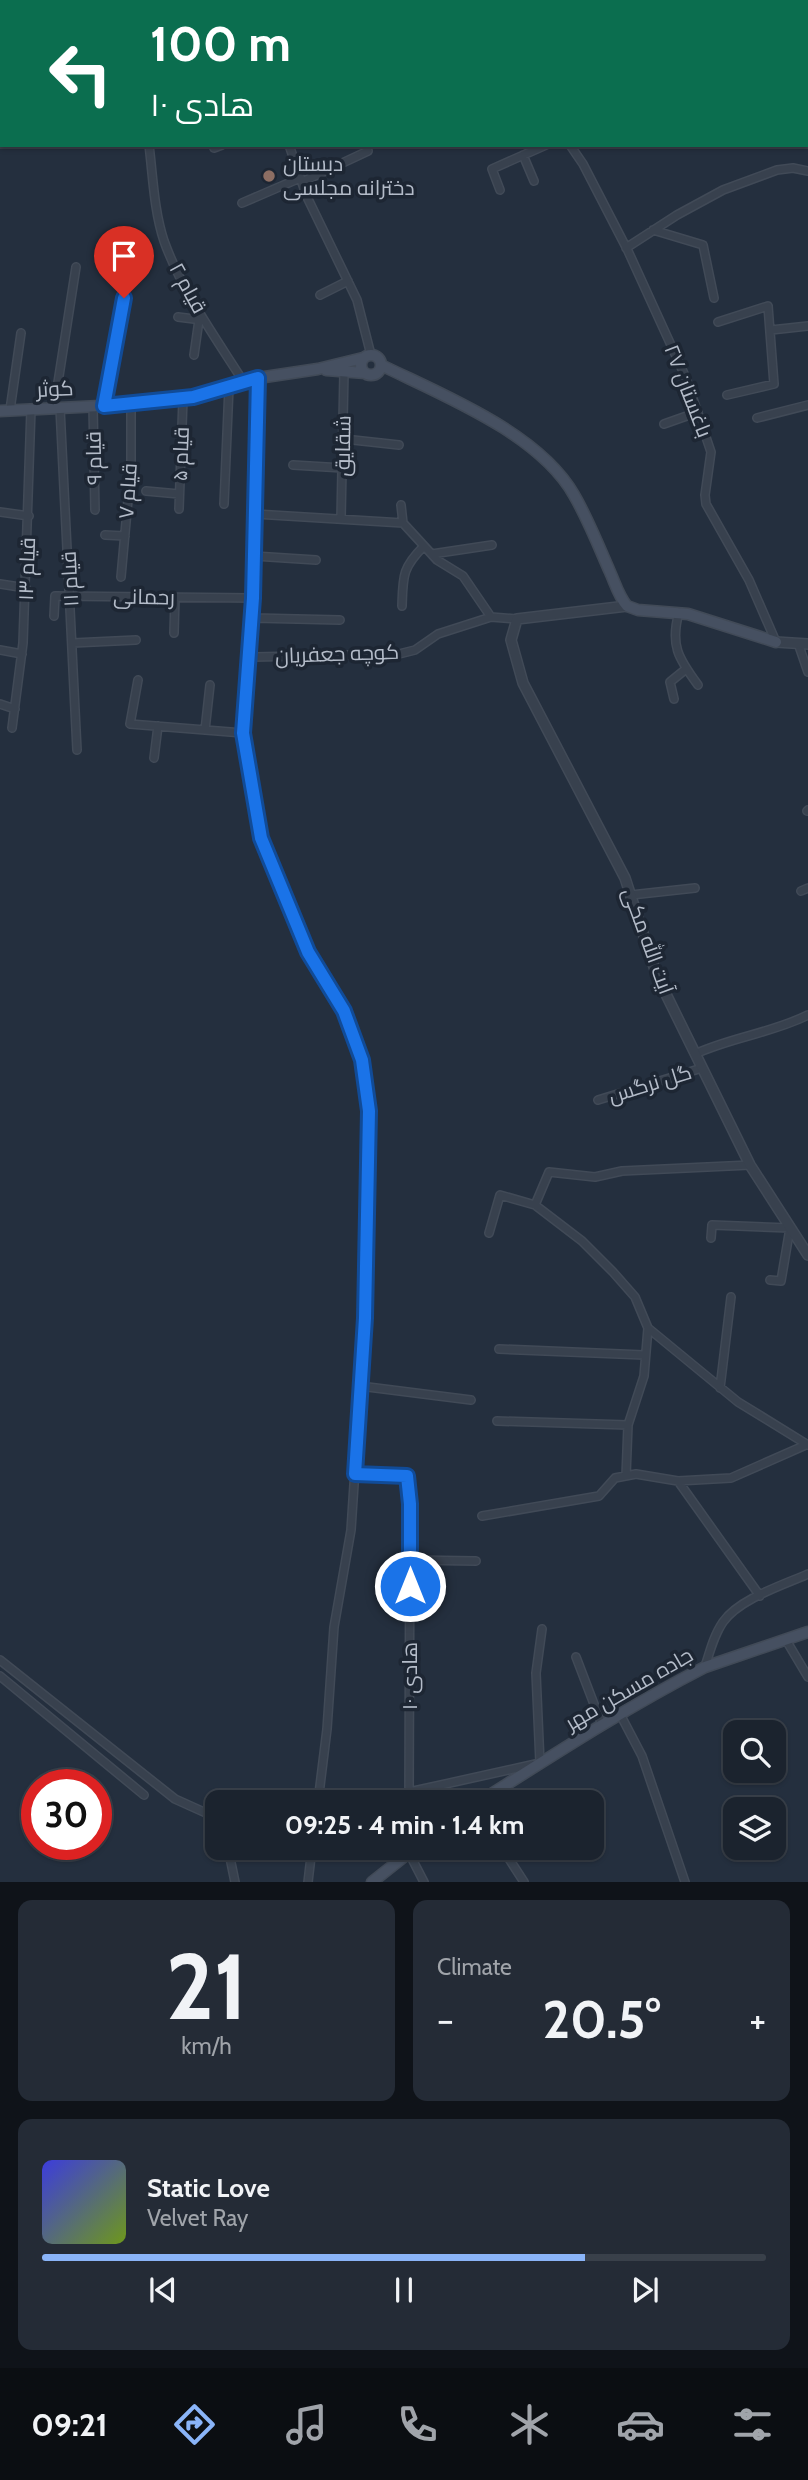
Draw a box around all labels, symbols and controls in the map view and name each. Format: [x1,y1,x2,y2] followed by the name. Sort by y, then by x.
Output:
[150,14,291,73] text: 100 m
[35,28,126,119] icon: left
[150,85,254,124] text: هادی ۱۰
[283,151,415,201] place label: دبستان دخترانه مجلسی
[261,168,277,184] marker: دبستان دخترانه مجلسی
[94,226,154,298] pin
[105,237,143,275] icon: arrive
[163,258,212,318] street label: قیام ۲
[658,341,718,441] street label: باغستان ۲۷
[35,375,74,402] street label: کوثر
[329,415,357,477] street label: شقایق
[167,426,196,482] street label: قیام ۵
[81,431,108,485] street label: قیام ۹
[113,462,144,520] street label: قیام ۷
[13,537,42,601] street label: قیام ۱۳
[56,550,85,608] street label: قیام ۱۱
[113,583,175,611] street label: رحمانی
[274,639,400,670] street label: کوچه جعفریان
[617,884,680,998] street label: آیت الله مکی
[605,1059,695,1109] street label: گل نرگس
[373,1549,447,1623] position arrow
[397,1642,423,1710] street label: هادی ۱۰
[560,1642,698,1737] street label: جاده مسکن مهر
[723,1720,786,1860] map controls
[723,1720,786,1783] button: search
[21,1769,112,1860] speed limit sign: 30
[723,1797,786,1860] button: layers
[285,1809,524,1841] text: 09:25 · 4 min · 1.4 km
[166,1931,247,2042] text: 21
[437,1953,512,1981] text: Climate
[542,1988,661,2051] text: 20.5°
[437,1996,454,2043] text: −
[749,1996,766,2043] text: +
[181,2032,232,2060] text: km/h
[147,2172,270,2204] text: Static Love
[147,2204,248,2232] text: Velvet Ray
[144,2271,182,2309] icon: previous
[385,2271,423,2309] icon: pause
[626,2271,664,2309] icon: next
[170,2400,219,2449] icon: directions
[282,2400,331,2449] icon: music
[393,2400,442,2449] icon: phone
[505,2400,554,2449] icon: climate
[616,2400,665,2449] icon: car
[728,2400,777,2449] icon: filters
[31,2405,108,2444] text: 09:21

